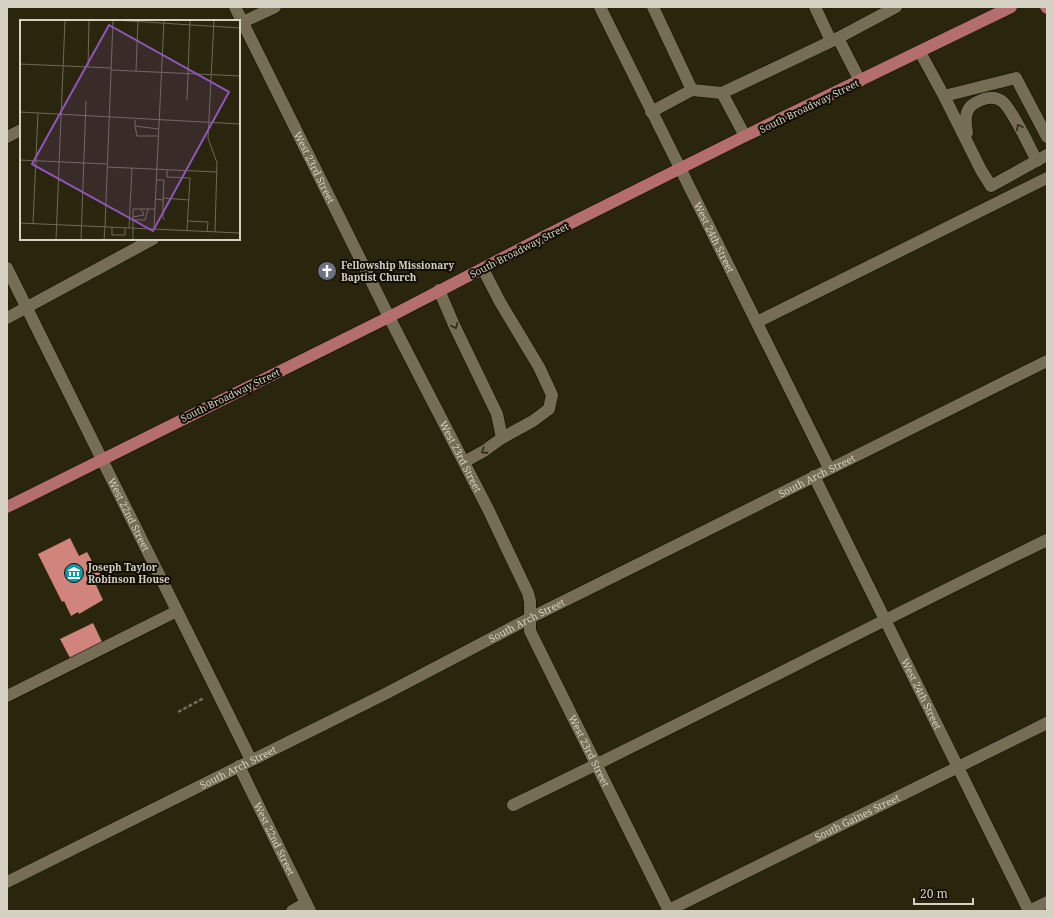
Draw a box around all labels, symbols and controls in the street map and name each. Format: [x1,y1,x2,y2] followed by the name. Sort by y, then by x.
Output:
[20,20,240,240] inset map
[757,76,861,136] street label: South Broadway Street
[1016,124,1023,131] one-way arrow
[291,129,339,206] street label: West 23rd Street
[691,199,738,275] street label: West 24th Street
[467,219,571,281] street label: South Broadway Street
[341,258,455,284] place label: Fellowship Missionary Baptist Church
[316,260,338,282] church icon: Fellowship Missionary Baptist Church
[450,322,458,329] one-way arrow
[178,365,282,425] street label: South Broadway Street
[437,418,485,495] street label: West 23rd Street
[481,446,488,453] one-way arrow
[776,450,858,500] street label: South Arch Street
[105,475,153,554] street label: West 22nd Street
[87,560,170,586] place label: Joseph Taylor Robinson House
[63,562,85,584] museum icon: Joseph Taylor Robinson House
[486,595,568,645] street label: South Arch Street
[898,656,945,732] street label: West 24th Street
[566,712,613,789] street label: West 23rd Street
[197,742,279,792] street label: South Arch Street
[812,790,902,844] street label: South Gaines Street
[251,800,299,878] street label: West 22nd Street
[914,880,973,906] scale bar
[920,885,948,902] text: 20 m

